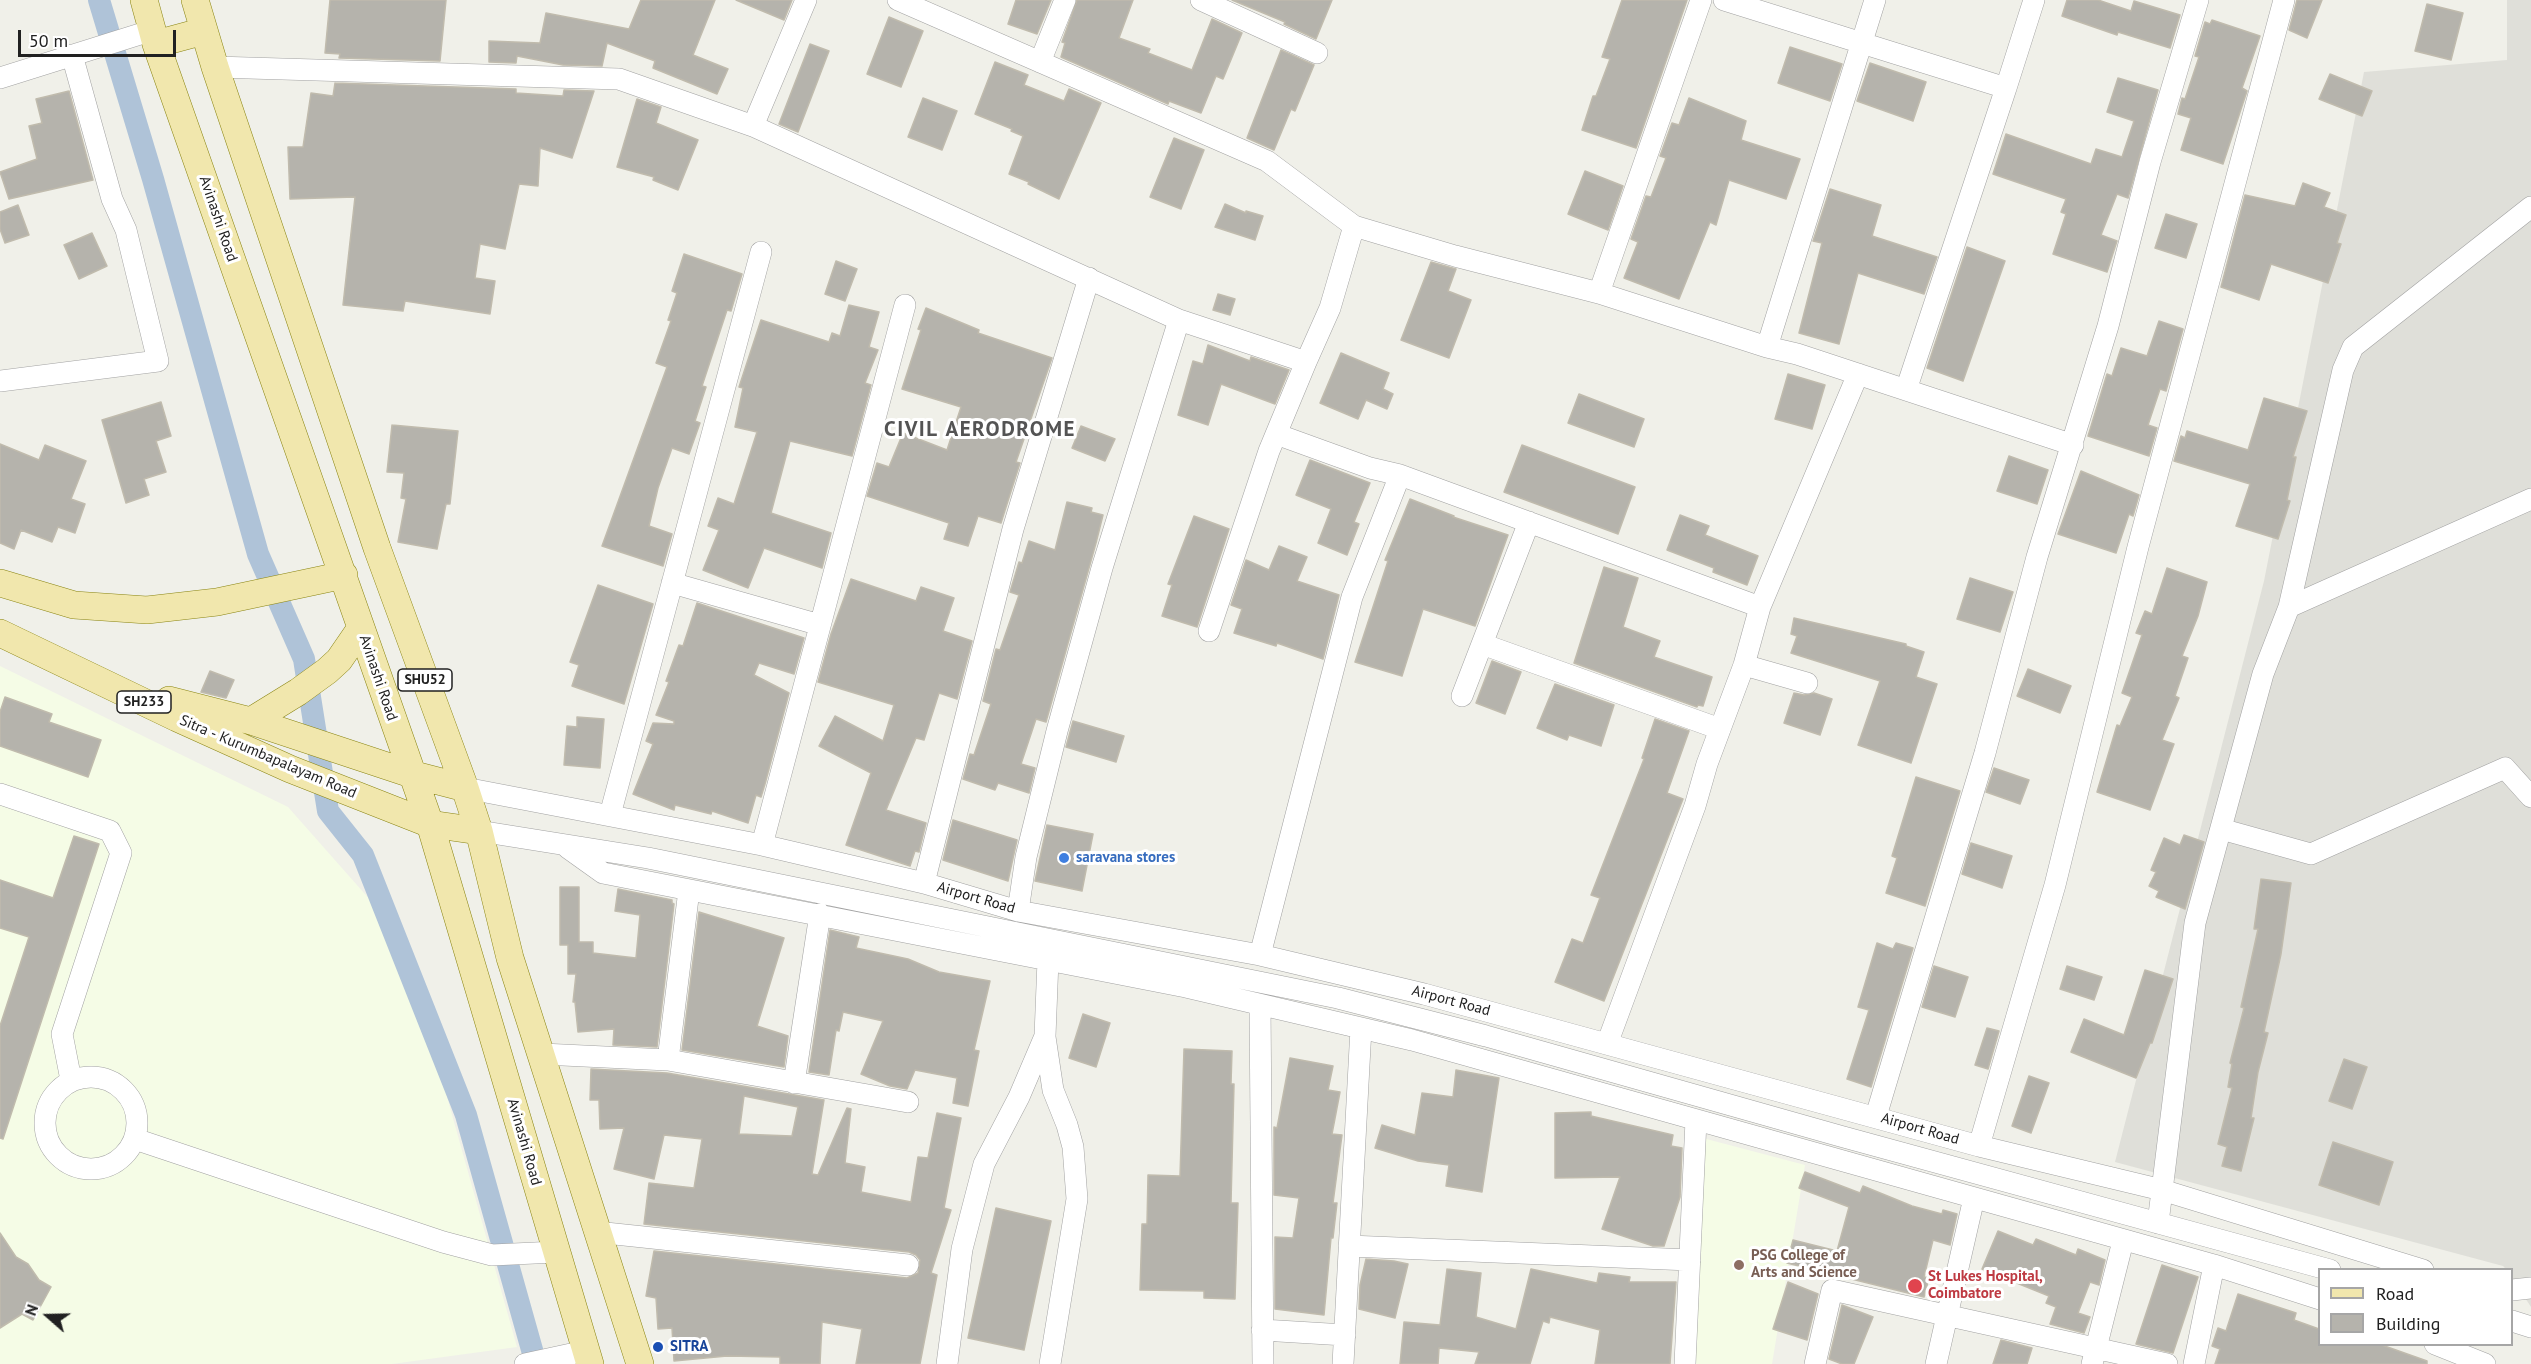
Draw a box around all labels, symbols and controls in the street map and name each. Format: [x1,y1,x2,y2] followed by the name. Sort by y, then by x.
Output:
[21,18,178,56] scale bar
[29,29,68,52] text: 50 m
[195,174,241,264] street label: Avinashi Road
[884,417,1076,443] district label: CIVIL AERODROME
[355,633,401,723] street label: Avinashi Road
[398,669,452,691] road number: SHU52
[117,691,171,713] road number: SH233
[177,712,359,802] street label: Sitra - Kurumbapalayam Road
[1076,849,1175,867] place label: saravana stores
[1057,851,1071,865] marker: saravana stores
[935,878,1017,918] street label: Airport Road
[1410,982,1492,1020] street label: Airport Road
[503,1097,545,1187] street label: Avinashi Road
[1879,1109,1961,1149] street label: Airport Road
[1751,1247,1857,1282] place label: PSG College of Arts and Science
[1732,1258,1746,1272] marker: PSG College of Arts and Science
[1928,1268,2043,1303] place label: St Lukes Hospital, Coimbatore
[2318,1268,2513,1346] legend
[1906,1277,1924,1295] marker: St Lukes Hospital, Coimbatore
[2376,1282,2414,1305] text: Road
[18,1286,78,1346] north arrow
[20,1301,42,1318] text: N
[2376,1312,2440,1335] text: Building
[670,1338,708,1356] place label: SITRA
[651,1340,665,1354] marker: SITRA

